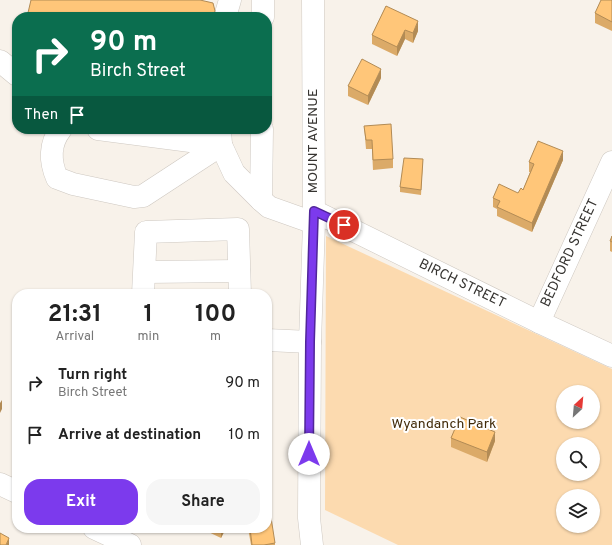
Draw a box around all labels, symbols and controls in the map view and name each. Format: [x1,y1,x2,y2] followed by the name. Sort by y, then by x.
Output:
[90,25,157,61] text: 90 m
[24,28,76,80] icon: right
[90,60,186,83] text: Birch Street
[305,89,322,193] street label: MOUNT AVENUE
[66,104,88,126] icon: arrive
[24,106,58,125] text: Then
[537,196,603,310] street label: BEDFORD STREET
[327,208,361,242] pin
[333,214,355,236] icon: arrive
[416,256,508,312] street label: BIRCH STREET
[48,300,102,330] text: 21:31
[144,300,153,330] text: 1
[195,300,236,330] text: 100
[55,329,94,345] text: Arrival
[138,329,159,345] text: min
[210,329,221,345] text: m
[58,366,127,385] text: Turn right
[24,372,46,394] icon: right
[225,374,260,393] text: 90 m
[58,385,127,401] text: Birch Street
[556,385,600,429] north arrow
[556,385,600,533] map controls
[392,416,496,433] park label: Wyandanch Park
[24,424,46,446] icon: arrive
[58,426,201,445] text: Arrive at destination
[229,426,260,445] text: 10 m
[288,433,330,475] position arrow
[556,437,600,481] button: search
[24,479,138,525] button: Exit
[146,479,260,525] button: Share
[556,489,600,533] button: layers

